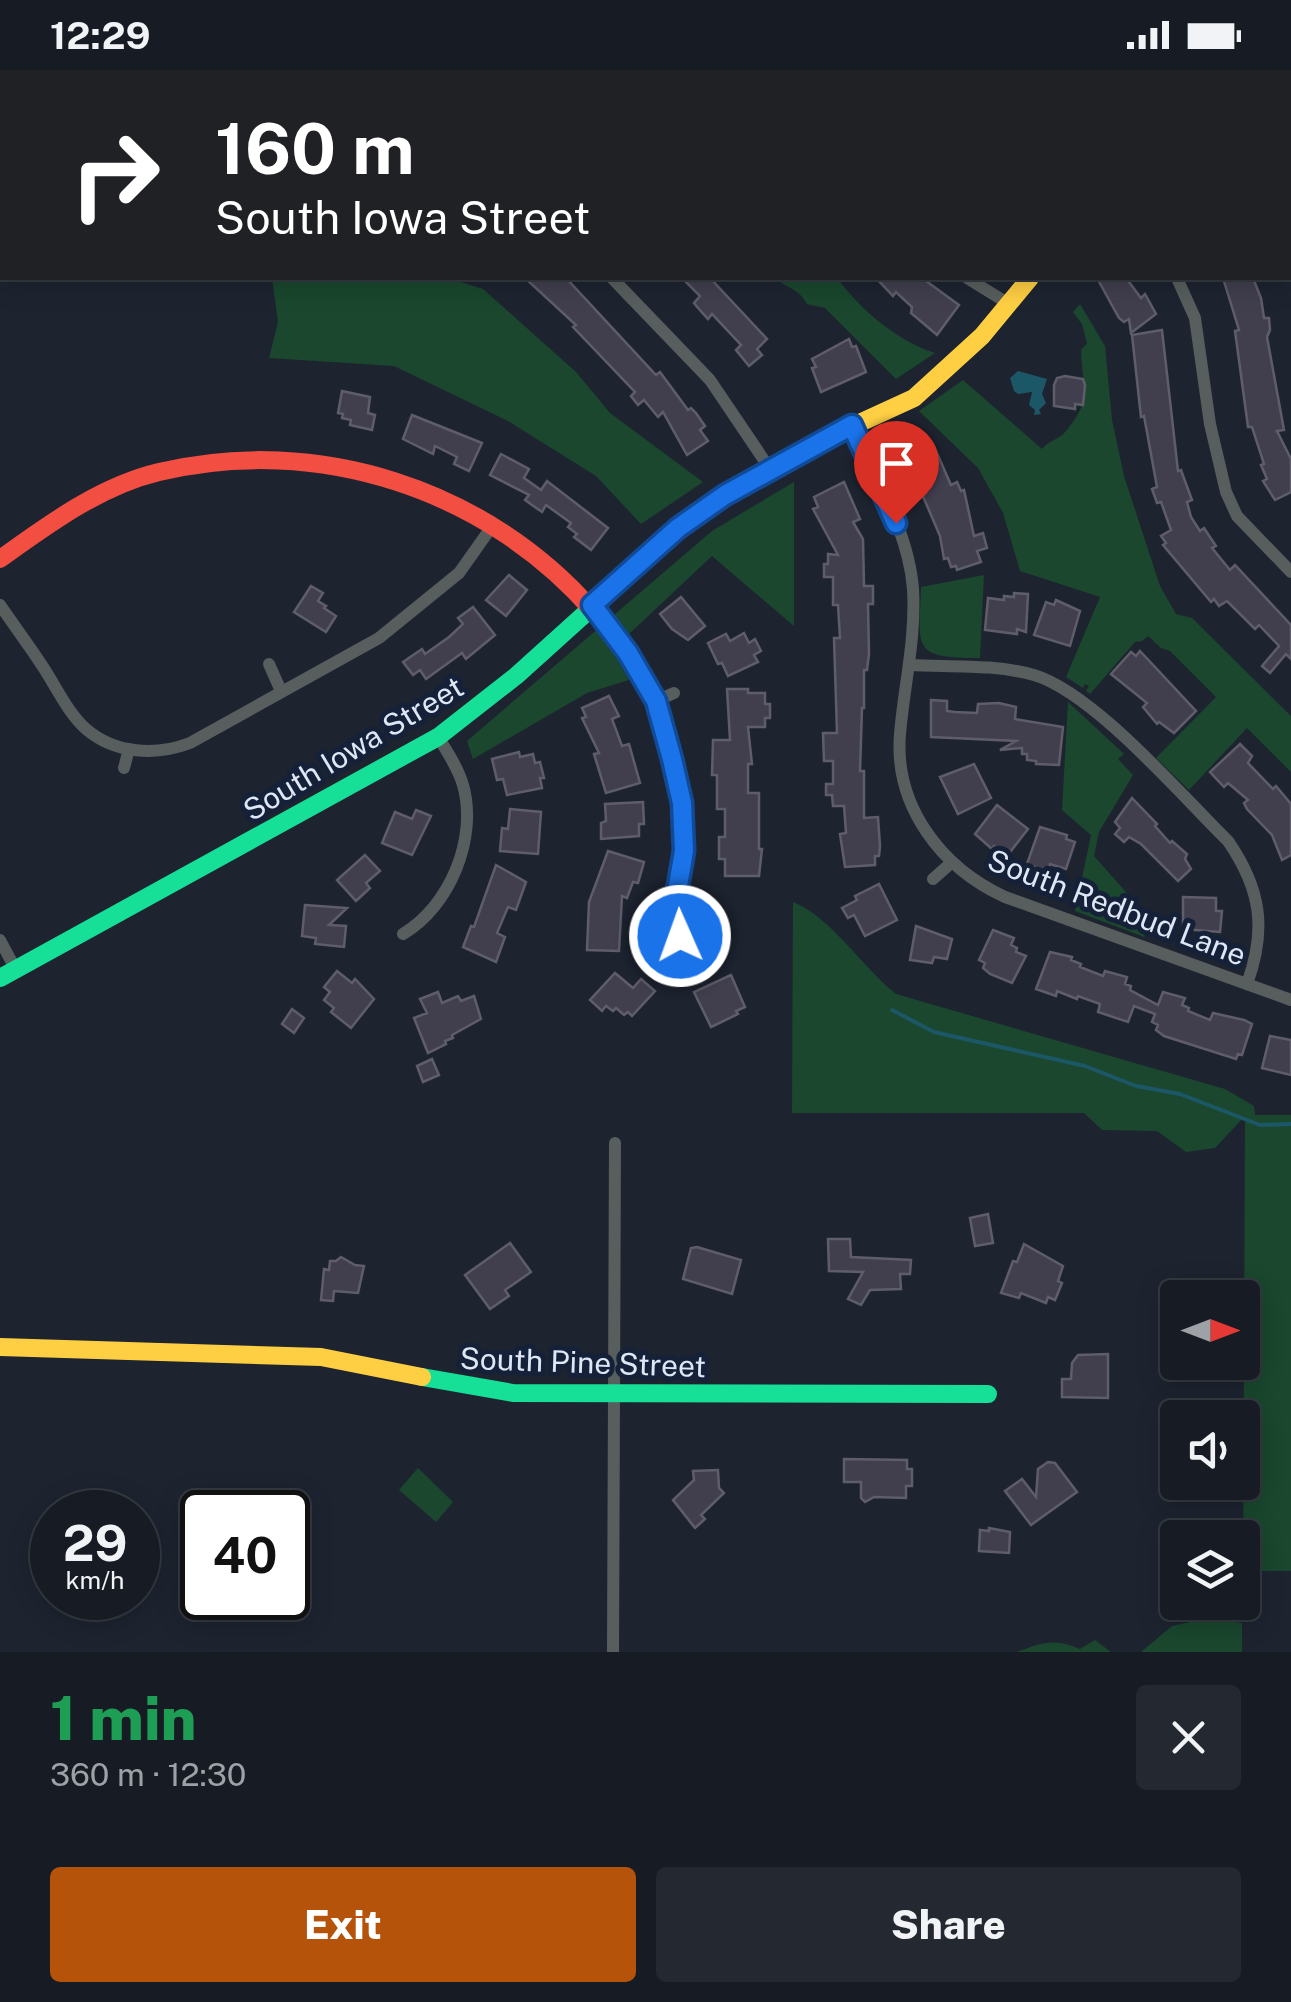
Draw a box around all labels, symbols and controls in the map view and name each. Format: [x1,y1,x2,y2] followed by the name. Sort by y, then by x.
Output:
[50,13,151,58] text: 12:29
[215,107,415,190] text: 160 m
[50,110,180,240] icon: right
[215,191,590,244] text: South Iowa Street
[854,421,939,524] pin
[869,436,924,491] icon: arrive
[236,668,470,828] street label: South Iowa Street
[983,841,1251,973] street label: South Redbud Lane
[628,884,732,988] position arrow
[1160,1280,1260,1380] north arrow
[1160,1280,1260,1620] map controls
[459,1340,707,1384] street label: South Pine Street
[1160,1400,1260,1500] button: sound
[180,1490,310,1620] speed limit sign: 40
[63,1513,127,1572] text: 29
[1160,1520,1260,1620] button: layers
[66,1565,124,1595] text: km/h
[50,1683,197,1754] text: 1 min
[1136,1685,1241,1790] button: close
[50,1756,246,1793] text: 360 m · 12:30
[50,1867,636,1982] button: Exit
[656,1867,1241,1982] button: Share

